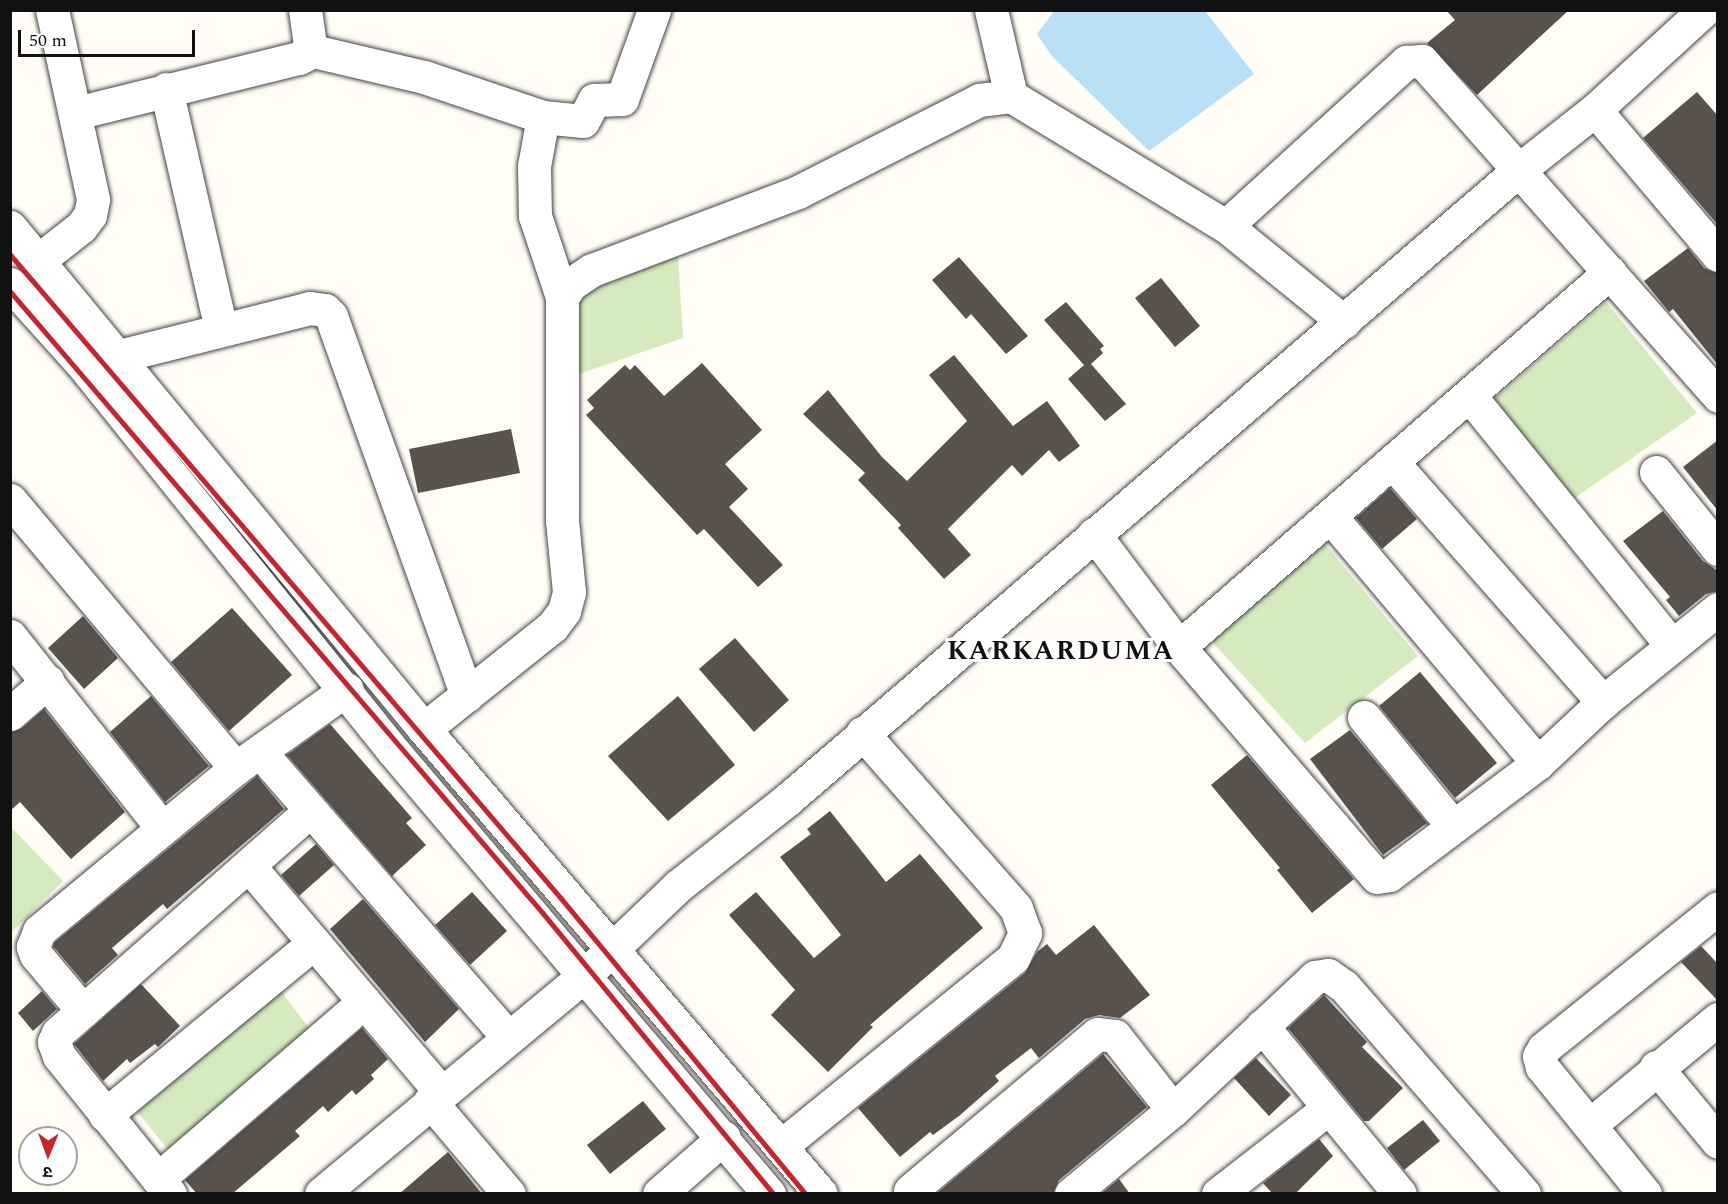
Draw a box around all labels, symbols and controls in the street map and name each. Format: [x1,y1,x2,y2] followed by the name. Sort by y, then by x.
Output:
[21,18,198,56] scale bar
[29,27,67,54] text: 50 m
[947,636,1175,668] district label: KARKARDUMA
[18,1126,78,1186] north arrow
[43,1160,53,1184] text: उ

